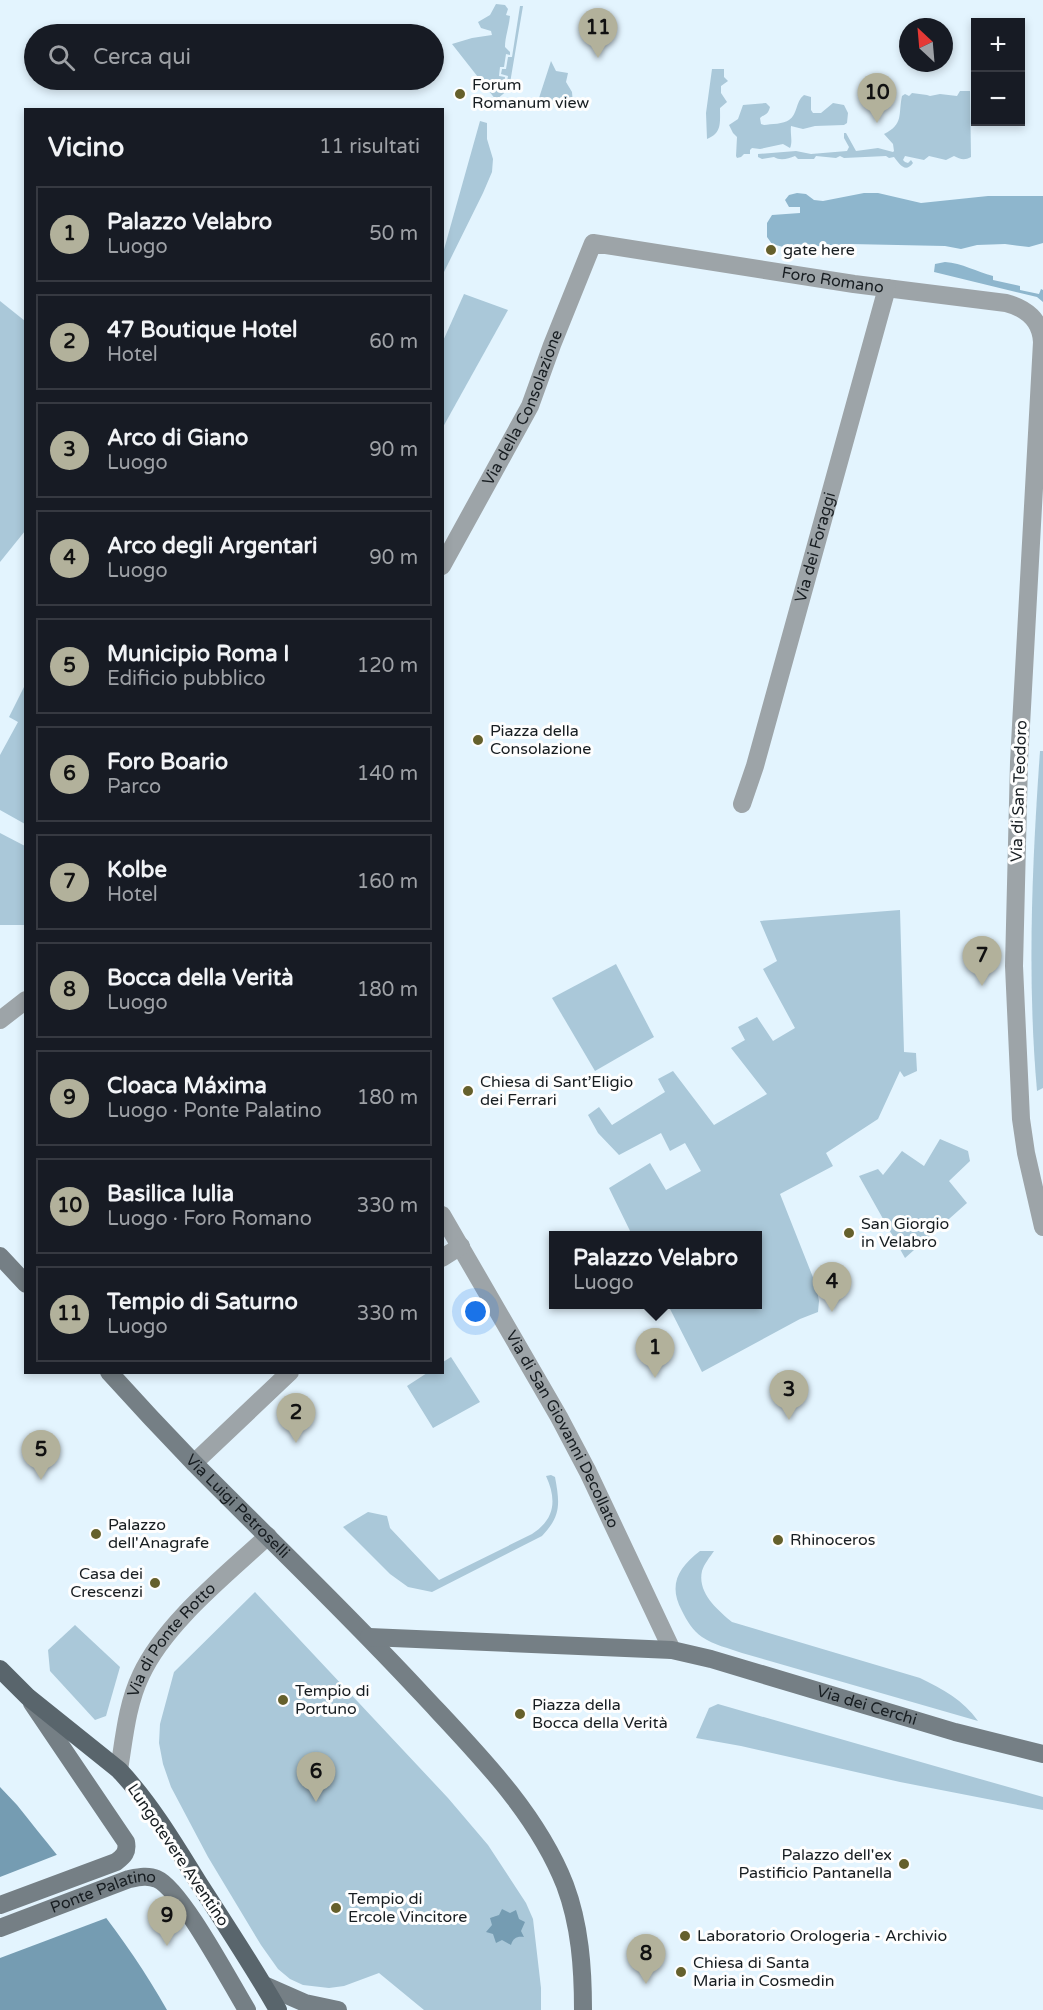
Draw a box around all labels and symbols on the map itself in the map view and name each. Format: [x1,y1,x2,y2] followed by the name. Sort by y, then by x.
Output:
[578,8,618,58] pin: 11
[899,18,953,72] north arrow
[858,74,896,123] pin: 10
[472,75,590,113] place label: Forum Romanum view
[453,87,467,101] marker: Forum Romanum view
[783,240,855,260] place label: gate here
[764,243,778,257] marker: gate here
[780,263,885,298] street label: Foro Romano
[478,327,567,489] street label: Via della Consolazione
[791,490,840,605] street label: Via dei Foraggi
[1007,720,1031,862] street label: Via di San Teodoro
[490,721,591,759] place label: Piazza della Consolazione
[471,733,485,747] marker: Piazza della Consolazione
[962,936,1002,986] pin: 7
[480,1072,633,1110] place label: Chiesa di Sant’Eligio dei Ferrari
[461,1084,475,1098] marker: Chiesa di Sant’Eligio dei Ferrari
[861,1214,949,1252] place label: San Giorgio in Velabro
[842,1226,856,1240] marker: San Giorgio in Velabro
[812,1262,852,1312] pin: 4
[461,1297,490,1326] your location
[501,1327,623,1532] street label: Via di San Giovanni Decollato
[636,1328,674,1378] pin: 1
[770,1370,808,1420] pin: 3
[276,1394,316,1443] pin: 2
[22,1430,60,1480] pin: 5
[181,1450,294,1563] street label: Via Luigi Petroselli
[108,1515,209,1553] place label: Palazzo dell'Anagrafe
[89,1527,103,1541] marker: Palazzo dell'Anagrafe
[790,1530,875,1550] place label: Rhinoceros
[771,1533,785,1547] marker: Rhinoceros
[70,1564,143,1602] place label: Casa dei Crescenzi
[148,1576,162,1590] marker: Casa dei Crescenzi
[123,1578,220,1700] street label: Via di Ponte Rotto
[295,1681,370,1719] place label: Tempio di Portuno
[814,1681,919,1730] street label: Via dei Cerchi
[276,1693,290,1707] marker: Tempio di Portuno
[532,1695,668,1733] place label: Piazza della Bocca della Verità
[513,1707,527,1721] marker: Piazza della Bocca della Verità
[296,1752,336,1802] pin: 6
[123,1780,233,1930] street label: Lungotevere Aventino
[739,1845,892,1883] place label: Palazzo dell'ex Pastificio Pantanella
[897,1857,911,1871] marker: Palazzo dell'ex Pastificio Pantanella
[47,1866,158,1918] street label: Ponte Palatino
[348,1889,467,1927] place label: Tempio di Ercole Vincitore
[148,1896,186,1946] pin: 9
[329,1901,343,1915] marker: Tempio di Ercole Vincitore
[697,1926,947,1946] place label: Laboratorio Orologeria - Archivio
[678,1929,692,1943] marker: Laboratorio Orologeria - Archivio
[626,1934,666,1984] pin: 8
[693,1953,834,1991] place label: Chiesa di Santa Maria in Cosmedin
[674,1965,688,1979] marker: Chiesa di Santa Maria in Cosmedin

